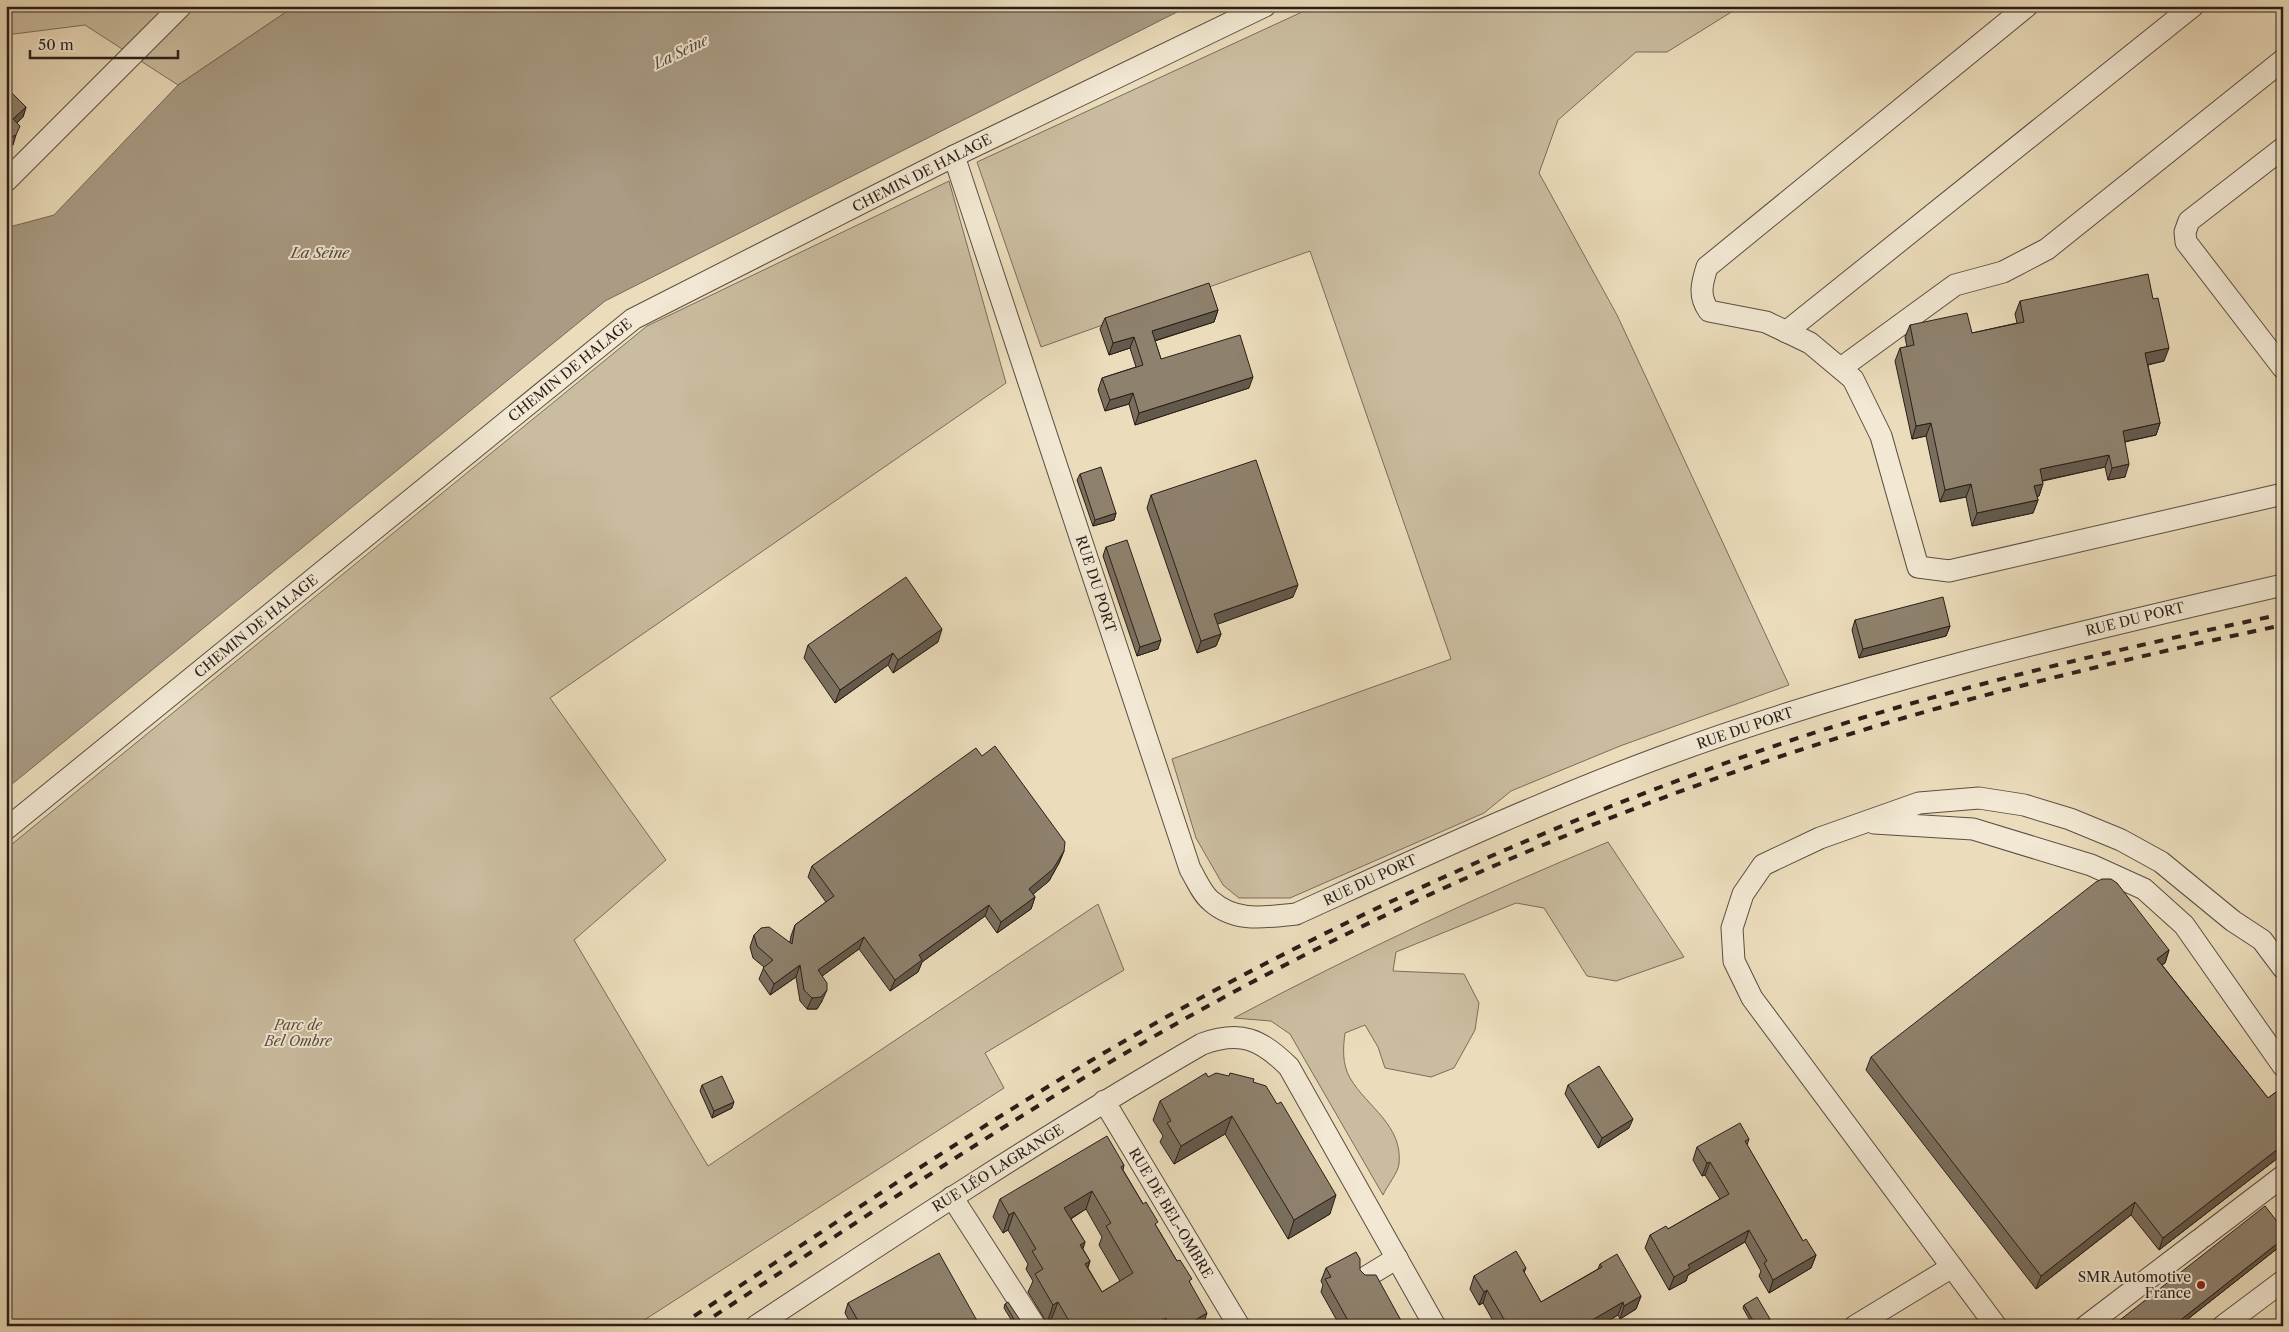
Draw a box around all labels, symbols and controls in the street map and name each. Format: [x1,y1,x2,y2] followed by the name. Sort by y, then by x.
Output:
[30,28,178,60] scale bar
[649,30,712,73] water label: La Seine
[38,35,74,54] text: 50 m
[849,130,995,216] street label: CHEMIN DE HALAGE
[290,243,350,262] water label: La Seine
[504,315,636,425] street label: CHEMIN DE HALAGE
[1072,533,1120,635] street label: RUE DU PORT
[190,571,322,681] street label: CHEMIN DE HALAGE
[2084,598,2187,640] street label: RUE DU PORT
[1694,703,1796,753] street label: RUE DU PORT
[1320,850,1420,910] street label: RUE DU PORT
[263,1016,333,1050] park label: Parc de Bel Ombre
[929,1120,1067,1216] street label: RUE LÉO LAGRANGE
[1125,1144,1217,1282] street label: RUE DE BEL-OMBRE
[2078,1268,2191,1302] place label: SMR Automotive France
[2195,1279,2207,1291] marker: SMR Automotive France

